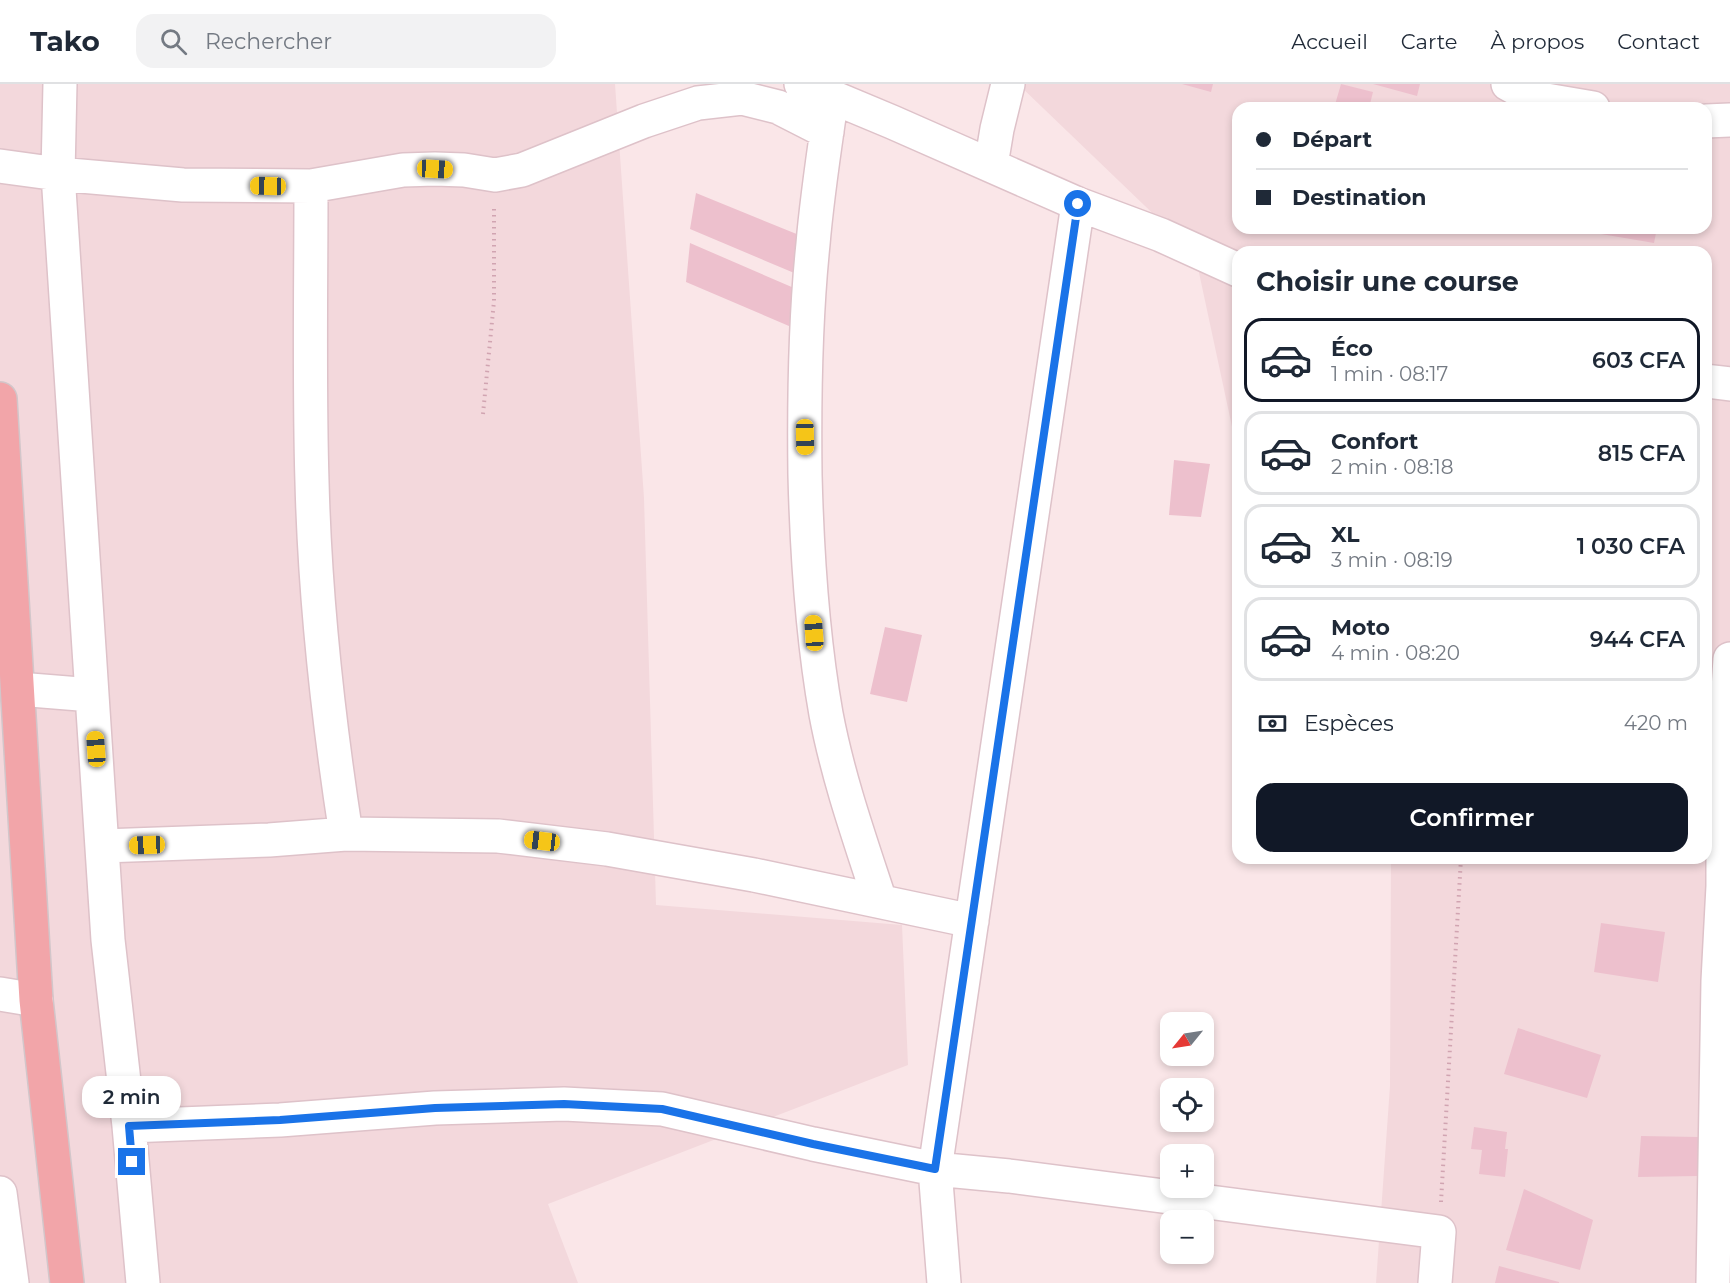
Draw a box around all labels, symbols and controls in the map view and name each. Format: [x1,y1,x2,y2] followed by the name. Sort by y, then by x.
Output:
[136,14,556,68] search box
[30,24,100,58] text: Tako
[157,25,190,58] icon: search
[205,28,332,55] text: Rechercher
[1291,29,1368,54] text: Accueil
[1401,29,1457,54] text: Carte
[1490,29,1584,54] text: À propos
[1617,29,1700,54] text: Contact
[1292,126,1372,153] text: Départ
[417,159,453,179] car
[250,177,286,195] car
[1292,184,1427,211] text: Destination
[1064,190,1091,217] route start
[1256,265,1519,298] text: Choisir une course
[1259,333,1313,387] icon: car
[1331,335,1373,362] text: Éco
[1592,347,1685,374] text: 603 CFA
[1331,362,1448,386] text: 1 min · 08:17
[796,419,814,455] car
[1259,426,1313,480] icon: car
[1331,428,1418,455] text: Confort
[1598,440,1685,467] text: 815 CFA
[1331,455,1453,479] text: 2 min · 08:18
[1259,519,1313,573] icon: car
[1331,521,1360,548] text: XL
[1577,533,1685,560] text: 1 030 CFA
[1331,548,1453,572] text: 3 min · 08:19
[1259,612,1313,666] icon: car
[804,614,824,652] car
[1331,614,1390,641] text: Moto
[1590,626,1685,653] text: 944 CFA
[1331,641,1460,665] text: 4 min · 08:20
[1256,707,1289,740] icon: cash
[1304,710,1394,737] text: Espèces
[1624,711,1688,735] text: 420 m
[86,730,106,768] car
[1256,783,1688,852] button: Confirmer
[523,830,561,852] car
[129,835,165,855] car
[1160,1012,1214,1066] north arrow
[1160,1012,1214,1264] map controls
[82,1075,182,1117] callout: 2 min
[1160,1078,1214,1132] button: locate
[103,1085,160,1109] text: 2 min
[1160,1144,1214,1198] button: +
[118,1148,145,1175] route end
[1160,1210,1214,1264] button: −

